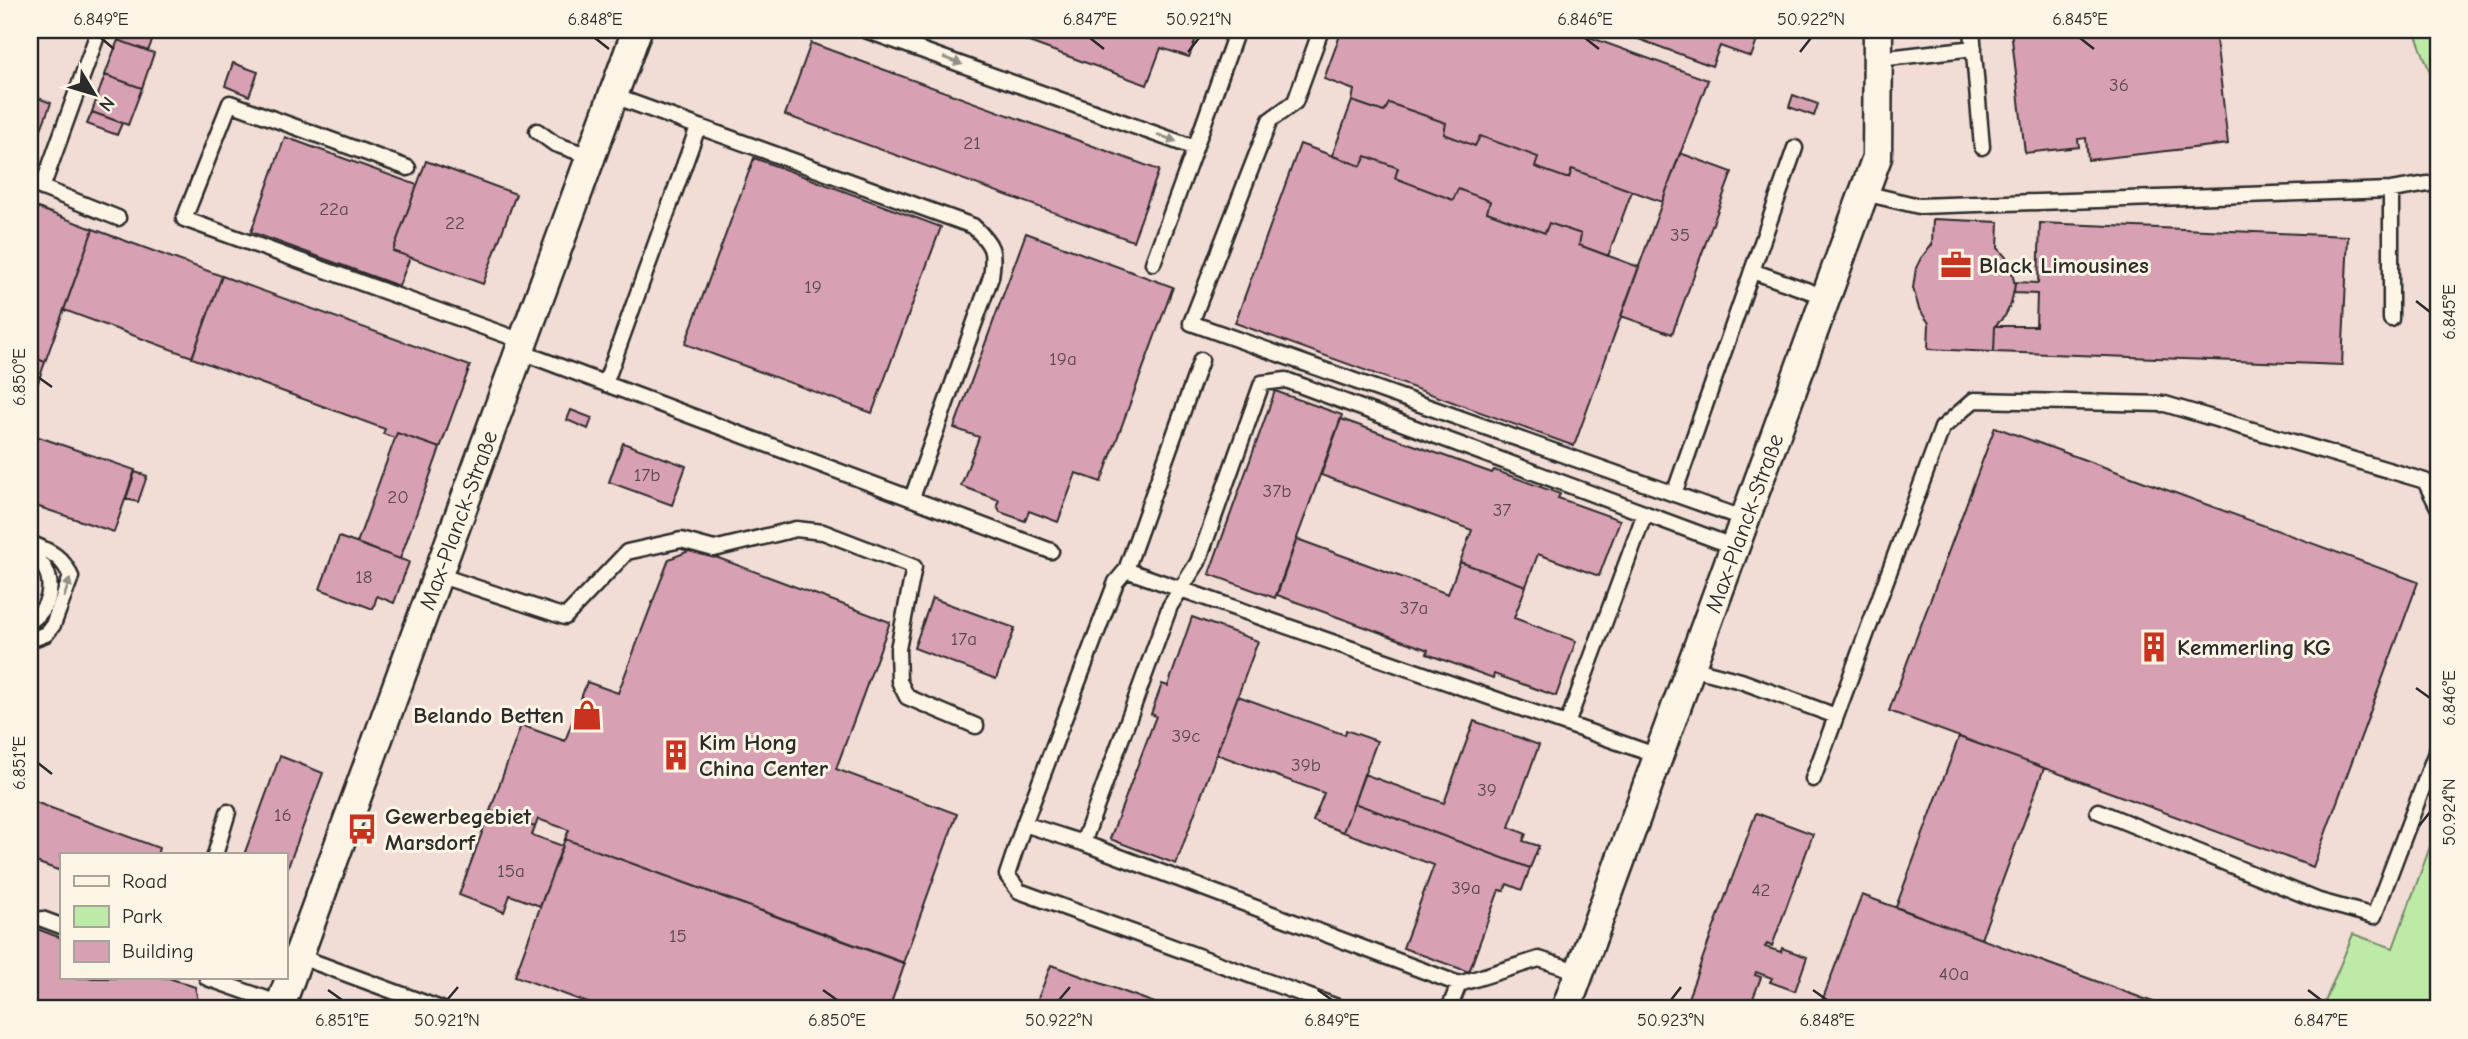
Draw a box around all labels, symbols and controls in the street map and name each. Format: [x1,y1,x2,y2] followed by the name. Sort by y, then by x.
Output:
[73,9,129,30] text: 6.849°E
[567,9,623,30] text: 6.848°E
[1063,9,1117,30] text: 6.847°E
[1166,9,1232,30] text: 50.921°N
[1557,9,1613,30] text: 6.846°E
[1777,9,1845,30] text: 50.922°N
[2052,9,2108,30] text: 6.845°E
[942,56,963,67] one-way arrow
[60,60,130,130] north arrow
[2109,74,2129,96] house number: 36
[94,92,119,116] text: N
[963,132,981,154] house number: 21
[1156,133,1177,144] one-way arrow
[319,198,349,220] house number: 22a
[445,212,465,234] house number: 22
[1670,224,1690,246] house number: 35
[1939,248,1973,282] office icon: Black Limousines
[1979,252,2149,279] place label: Black Limousines
[804,276,822,298] house number: 19
[2439,284,2460,340] text: 6.845°E
[9,348,30,406] text: 6.850°E
[1049,348,1077,370] house number: 19a
[414,427,503,613] street label: Max-Planck-Straße
[1700,430,1789,616] street label: Max-Planck-Straße
[634,464,660,486] house number: 17b
[1263,480,1291,502] house number: 37b
[387,486,409,508] house number: 20
[1493,499,1511,521] house number: 37
[355,566,373,588] house number: 18
[63,578,73,599] one-way arrow
[1400,597,1428,619] house number: 37a
[951,628,977,650] house number: 17a
[2137,630,2171,664] building icon: Kemmerling KG
[2177,634,2331,661] place label: Kemmerling KG
[2439,670,2460,726] text: 6.846°E
[570,698,604,732] shop icon: Belando Betten
[413,702,564,729] place label: Belando Betten
[1172,725,1200,747] house number: 39c
[699,729,829,782] place label: Kim Hong China Center
[9,736,30,790] text: 6.851°E
[659,738,693,772] building icon: Kim Hong China Center
[1291,754,1321,776] house number: 39b
[2439,778,2460,846] text: 50.924°N
[1477,779,1497,801] house number: 39
[385,803,532,856] place label: Gewerbegebiet Marsdorf
[274,804,292,826] house number: 16
[345,812,379,846] bus stop icon: Gewerbegebiet Marsdorf
[60,853,287,979] legend
[497,860,525,882] house number: 15a
[122,869,167,893] text: Road
[1451,877,1481,899] house number: 39a
[1751,879,1771,901] house number: 42
[122,904,162,928] text: Park
[669,925,687,947] house number: 15
[122,939,194,963] text: Building
[1939,963,1969,985] house number: 40a
[315,1010,369,1031] text: 6.851°E
[414,1010,480,1031] text: 50.921°N
[808,1010,866,1031] text: 6.850°E
[1025,1010,1093,1031] text: 50.922°N
[1304,1010,1360,1031] text: 6.849°E
[1637,1010,1705,1031] text: 50.923°N
[1799,1010,1855,1031] text: 6.848°E
[2294,1010,2348,1031] text: 6.847°E

